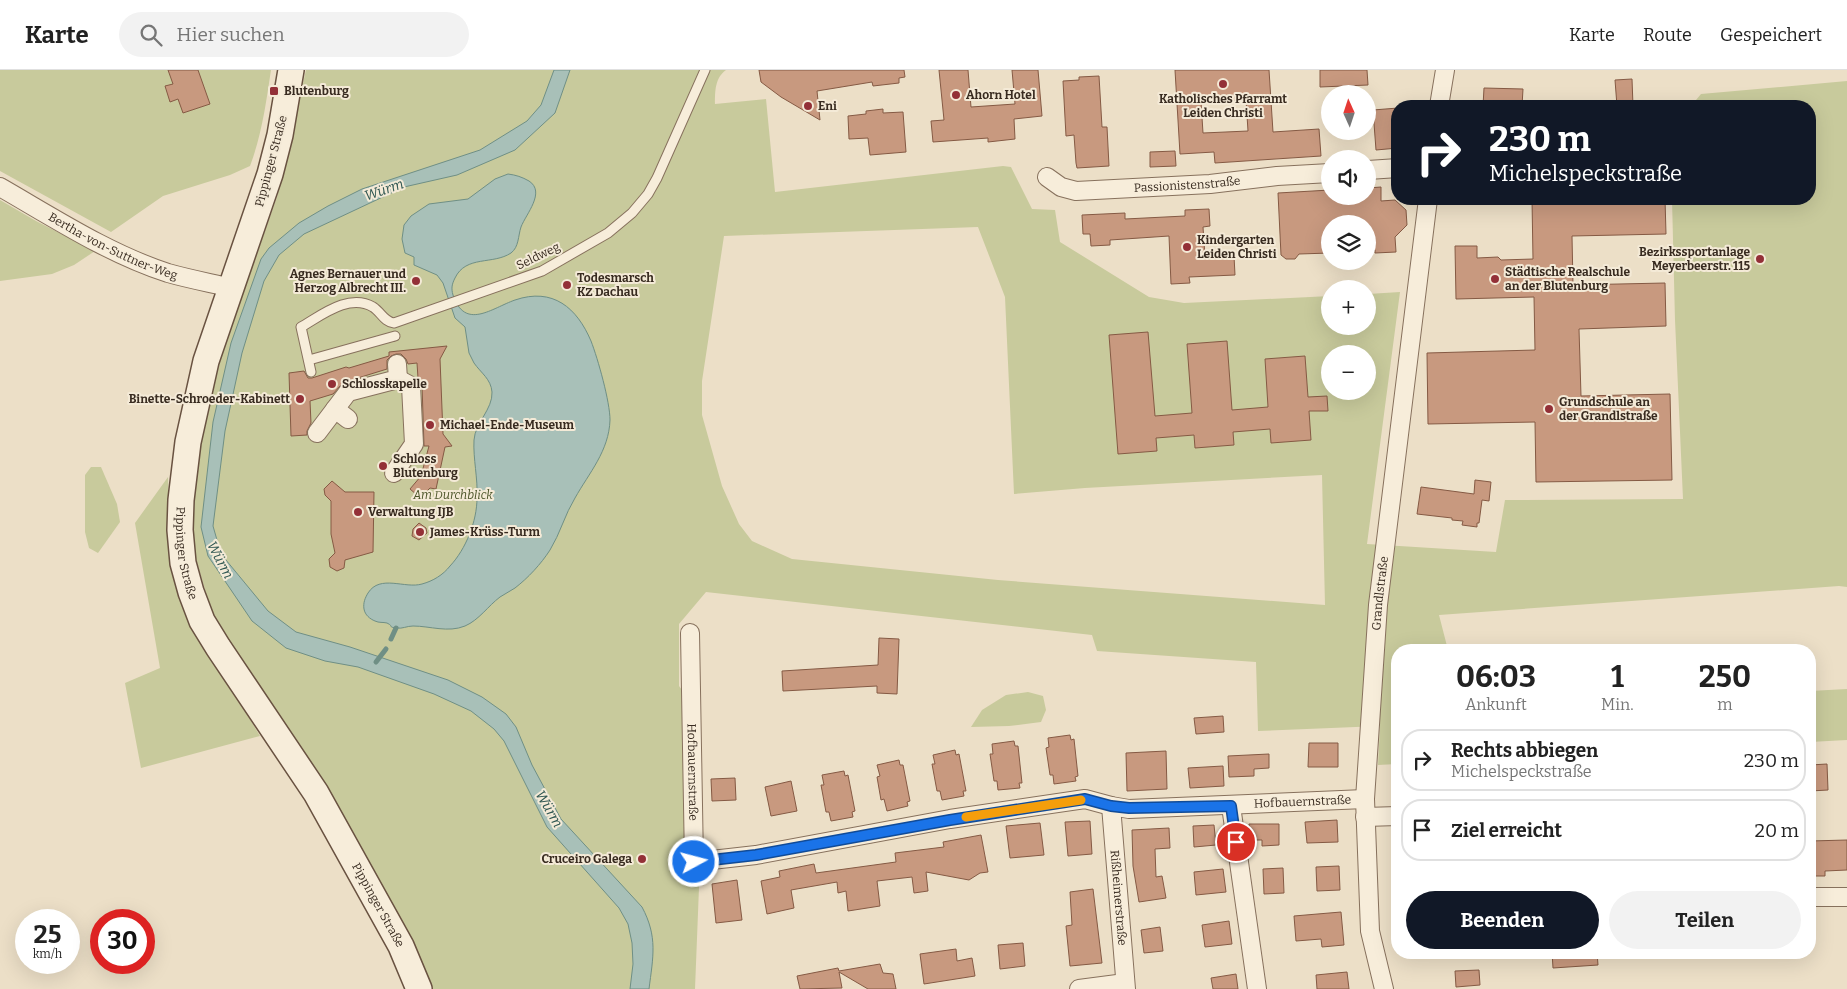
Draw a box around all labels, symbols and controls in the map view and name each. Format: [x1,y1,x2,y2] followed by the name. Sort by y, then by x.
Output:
[119,12,469,57] search box
[25,21,89,49] text: Karte
[137,21,165,49] icon: search
[177,23,284,46] text: Hier suchen
[1569,24,1615,46] text: Karte
[1643,24,1692,46] text: Route
[1720,24,1822,46] text: Gespeichert
[1217,78,1229,90] marker: Katholisches Pfarramt Leiden Christi
[284,84,349,98] place label: Blutenburg
[268,85,280,97] marker: Blutenburg
[1321,85,1376,140] north arrow
[1321,85,1376,400] map controls
[966,88,1036,102] place label: Ahorn Hotel
[950,89,962,101] marker: Ahorn Hotel
[1159,92,1287,120] place label: Katholisches Pfarramt Leiden Christi
[818,99,837,113] place label: Eni
[802,100,814,112] marker: Eni
[252,114,290,208] street label: Pippinger Straße
[1489,118,1591,160] text: 230 m
[1406,120,1471,185] icon: right
[1321,150,1376,205] button: sound
[1489,160,1682,187] text: Michelspeckstraße
[1134,173,1241,195] street label: Passionistenstraße
[362,175,406,205] water label: Würm
[46,210,179,282] street label: Bertha-von-Suttner-Weg
[1321,215,1376,270] button: layers
[1197,233,1277,261] place label: Kindergarten Leiden Christi
[514,239,562,273] street label: Seldweg
[1181,241,1193,253] marker: Kindergarten Leiden Christi
[1639,245,1750,273] place label: Bezirkssportanlage Meyerbeerstr. 115
[1754,253,1766,265] marker: Bezirkssportanlage Meyerbeerstr. 115
[1505,265,1630,293] place label: Städtische Realschule an der Blutenburg
[290,267,407,295] place label: Agnes Bernauer und Herzog Albrecht III.
[577,271,654,299] place label: Todesmarsch KZ Dachau
[1489,273,1501,285] marker: Städtische Realschule an der Blutenburg
[410,275,422,287] marker: Agnes Bernauer und Herzog Albrecht III.
[561,279,573,291] marker: Todesmarsch KZ Dachau
[1321,280,1376,335] button: +
[1321,345,1376,400] button: −
[342,377,427,391] place label: Schlosskapelle
[326,378,338,390] marker: Schlosskapelle
[129,392,290,406] place label: Binette-Schroeder-Kabinett
[294,393,306,405] marker: Binette-Schroeder-Kabinett
[1559,395,1658,423] place label: Grundschule an der Grandlstraße
[1543,403,1555,415] marker: Grundschule an der Grandlstraße
[440,418,575,432] place label: Michael-Ende-Museum
[424,419,436,431] marker: Michael-Ende-Museum
[393,452,458,480] place label: Schloss Blutenburg
[377,460,389,472] marker: Schloss Blutenburg
[412,488,493,502] park label: Am Durchblick
[368,505,454,519] place label: Verwaltung IJB
[173,506,200,602] street label: Pippinger Straße
[352,506,364,518] marker: Verwaltung IJB
[429,525,540,539] place label: James-Krüss-Turm
[414,526,426,538] marker: James-Krüss-Turm
[203,538,237,582] water label: Würm
[1369,555,1391,631] street label: Grandlstraße
[1456,659,1536,695] text: 06:03
[1611,659,1624,695] text: 1
[1699,659,1751,695] text: 250
[1465,695,1527,714] text: Ankunft
[1601,695,1634,714] text: Min.
[1717,695,1732,714] text: m
[685,723,700,821] street label: Hofbauernstraße
[1451,739,1598,762] text: Rechts abbiegen
[1408,746,1436,774] icon: right
[1744,749,1799,772] text: 230 m
[1451,762,1591,781] text: Michelspeckstraße
[532,787,566,831] water label: Würm
[1254,793,1351,811] street label: Hofbauernstraße
[1408,816,1436,844] icon: arrive
[1451,819,1562,842] text: Ziel erreicht
[1755,819,1799,842] text: 20 m
[1215,821,1257,863] pin
[1222,828,1250,856] icon: arrive
[667,835,719,887] position arrow
[1108,849,1129,946] street label: Rißheimerstraße
[541,852,632,866] place label: Cruceiro Galega
[636,853,648,865] marker: Cruceiro Galega
[349,860,407,950] street label: Pippinger Straße
[1406,891,1599,949] button: Beenden
[1609,891,1801,949] button: Teilen
[90,909,155,974] speed limit sign: 30
[34,920,61,950] text: 25
[33,947,62,961] text: km/h

